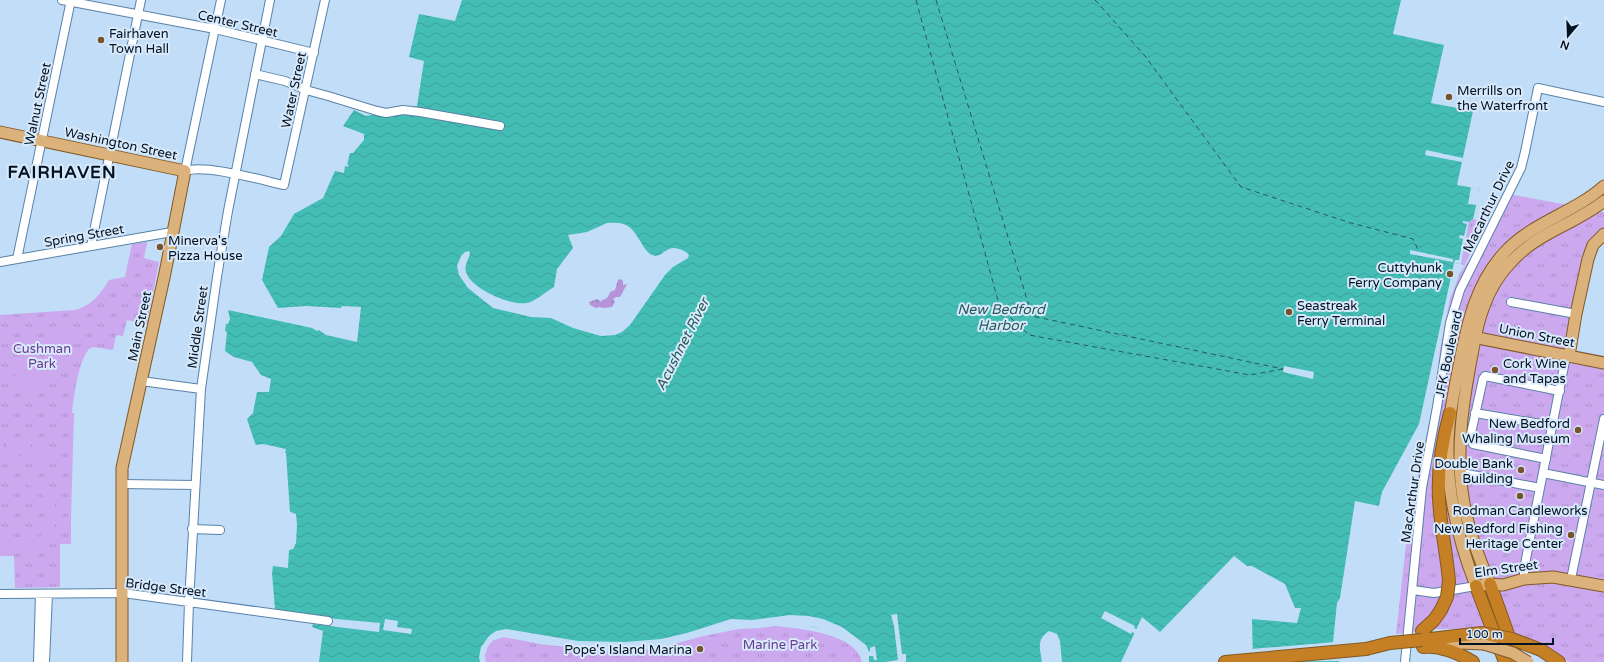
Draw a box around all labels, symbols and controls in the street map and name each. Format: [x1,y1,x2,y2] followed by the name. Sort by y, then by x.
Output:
[196,7,279,41] street label: Center Street
[1548,16,1588,56] north arrow
[109,26,169,57] place label: Fairhaven Town Hall
[96,35,106,45] marker: Fairhaven Town Hall
[1559,37,1571,53] text: N
[278,51,310,130] street label: Water Street
[21,61,55,147] street label: Walnut Street
[1457,83,1548,114] place label: Merrills on the Waterfront
[1444,92,1454,102] marker: Merrills on the Waterfront
[63,124,179,164] street label: Washington Street
[1460,158,1518,255] street label: Macarthur Drive
[7,162,117,183] district label: FAIRHAVEN
[43,221,125,251] street label: Spring Street
[168,233,243,264] place label: Minerva's Pizza House
[155,242,165,252] marker: Minerva's Pizza House
[1348,260,1442,291] place label: Cuttyhunk Ferry Company
[1445,269,1455,279] marker: Cuttyhunk Ferry Company
[184,285,212,369] street label: Middle Street
[125,290,155,363] street label: Main Street
[652,294,714,393] water label: Acushnet River
[1297,298,1385,329] place label: Seastreak Ferry Terminal
[957,301,1047,334] water label: New Bedford Harbor
[1284,307,1294,317] marker: Seastreak Ferry Terminal
[1432,309,1466,399] street label: JFK Boulevard
[1497,321,1576,351] street label: Union Street
[13,341,71,372] park label: Cushman Park
[1503,356,1567,387] place label: Cork Wine and Tapas
[1490,365,1500,375] marker: Cork Wine and Tapas
[1462,416,1570,447] place label: New Bedford Whaling Museum
[1573,425,1583,435] marker: New Bedford Whaling Museum
[1398,440,1428,544] street label: MacArthur Drive
[1434,456,1513,487] place label: Double Bank Building
[1516,465,1526,475] marker: Double Bank Building
[1515,491,1525,501] marker: Rodman Candleworks
[1452,503,1588,519] place label: Rodman Candleworks
[1434,521,1563,552] place label: New Bedford Fishing Heritage Center
[1566,530,1576,540] marker: New Bedford Fishing Heritage Center
[1473,557,1539,581] street label: Elm Street
[124,575,207,601] street label: Bridge Street
[1460,620,1553,646] scale bar
[1466,627,1503,641] text: 100 m
[743,637,817,653] park label: Marine Park
[564,642,692,658] place label: Pope's Island Marina
[695,644,705,654] marker: Pope's Island Marina

